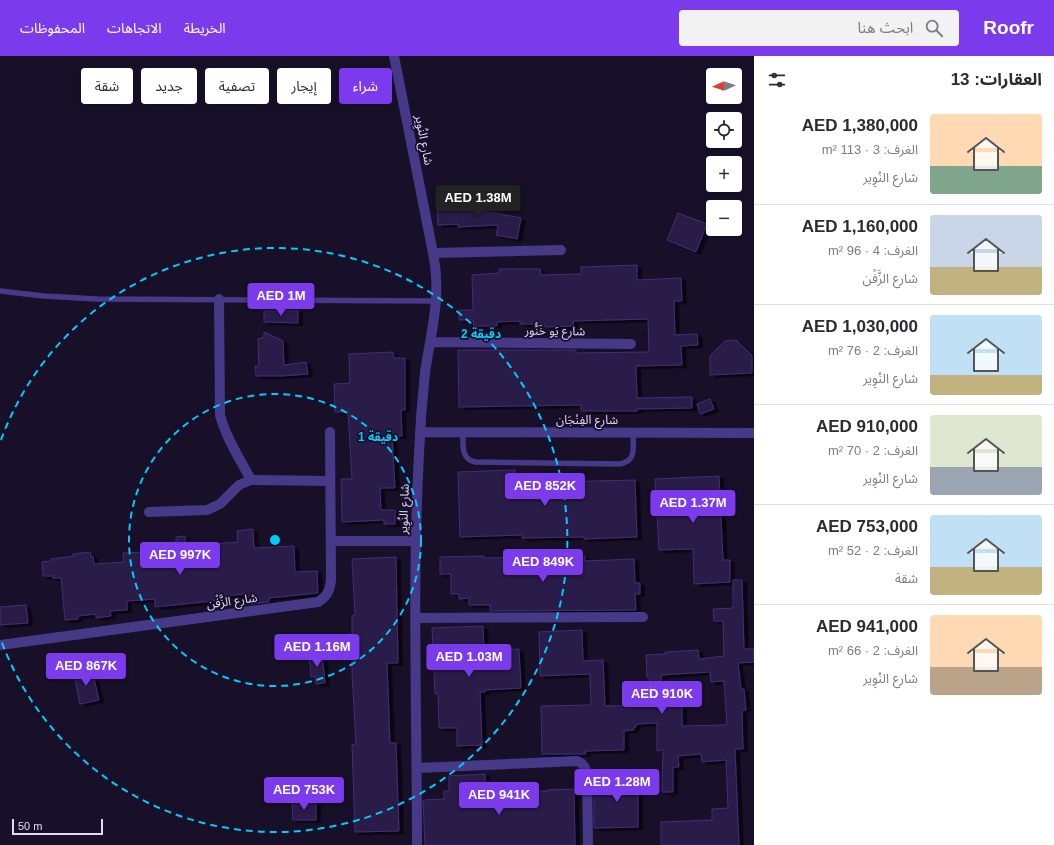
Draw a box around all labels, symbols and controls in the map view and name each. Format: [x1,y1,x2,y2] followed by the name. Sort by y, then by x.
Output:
[679,10,959,46] search box
[923,17,945,39] icon: search
[983,17,1034,38] text: Roofr
[858,19,913,36] text: ابحث هنا
[20,20,85,36] text: المحفوظات
[107,20,162,36] text: الاتجاهات
[184,20,226,36] text: الخريطة
[81,68,133,104] chip: شقة
[141,68,197,104] chip: جديد
[205,68,269,104] chip: تصفية
[277,68,331,104] chip: إيجار
[339,68,392,104] chip: شراء
[706,68,742,104] north arrow
[706,68,742,236] map controls
[766,69,788,91] icon: filters
[951,70,1042,89] text: العقارات: 13
[706,112,742,148] button: locate
[409,113,436,167] street label: شارع النُوِير
[802,116,918,135] text: AED 1,380,000
[962,130,1010,178] icon: home
[822,142,918,157] text: الغرف: 3 · 113 m²
[706,156,742,192] button: +
[863,170,918,185] text: شارع النُوِير
[432,185,524,219] pin: AED 1.38M
[444,190,512,205] text: AED 1.38M
[706,200,742,236] button: −
[802,217,918,236] text: AED 1,160,000
[962,231,1010,279] icon: home
[828,243,918,258] text: الغرف: 4 · 96 m²
[863,271,918,286] text: شارع الزَّفْن
[248,283,314,317] pin: AED 1M
[256,288,306,303] text: AED 1M
[802,317,918,336] text: AED 1,030,000
[524,322,585,341] street label: شارع يَو خَنُّور
[461,327,501,341] text: 2 دقيقة
[962,331,1010,379] icon: home
[828,343,918,358] text: الغرف: 2 · 76 m²
[863,371,918,386] text: شارع النُوِير
[556,413,618,429] street label: شارع الفِنْجَان
[816,417,918,436] text: AED 910,000
[358,430,398,444] text: 1 دقيقة
[962,431,1010,479] icon: home
[828,443,918,458] text: الغرف: 2 · 70 m²
[863,471,918,486] text: شارع النُوِير
[504,473,586,507] pin: AED 852K
[514,478,576,493] text: AED 852K
[396,483,415,536] street label: شارع النُوِير
[647,490,739,524] pin: AED 1.37M
[659,495,727,510] text: AED 1.37M
[816,517,918,536] text: AED 753,000
[962,531,1010,579] icon: home
[268,533,282,547] centre of rings
[139,542,221,576] pin: AED 997K
[828,543,918,558] text: الغرف: 2 · 52 m²
[149,547,211,562] text: AED 997K
[502,549,584,583] pin: AED 849K
[512,554,574,569] text: AED 849K
[895,571,918,586] text: شقة
[205,589,259,613] street label: شارع الزَّفْن
[816,617,918,636] text: AED 941,000
[962,631,1010,679] icon: home
[271,634,363,668] pin: AED 1.16M
[283,639,351,654] text: AED 1.16M
[828,643,918,658] text: الغرف: 2 · 66 m²
[423,644,515,678] pin: AED 1.03M
[435,649,503,664] text: AED 1.03M
[45,653,127,687] pin: AED 867K
[55,658,117,673] text: AED 867K
[863,671,918,686] text: شارع النُوِير
[621,681,703,715] pin: AED 910K
[631,686,693,701] text: AED 910K
[571,769,663,803] pin: AED 1.28M
[583,774,651,789] text: AED 1.28M
[263,777,345,811] pin: AED 753K
[273,782,335,797] text: AED 753K
[458,782,540,816] pin: AED 941K
[468,787,530,802] text: AED 941K
[12,817,103,836] scale bar
[18,820,42,832] text: 50 m

